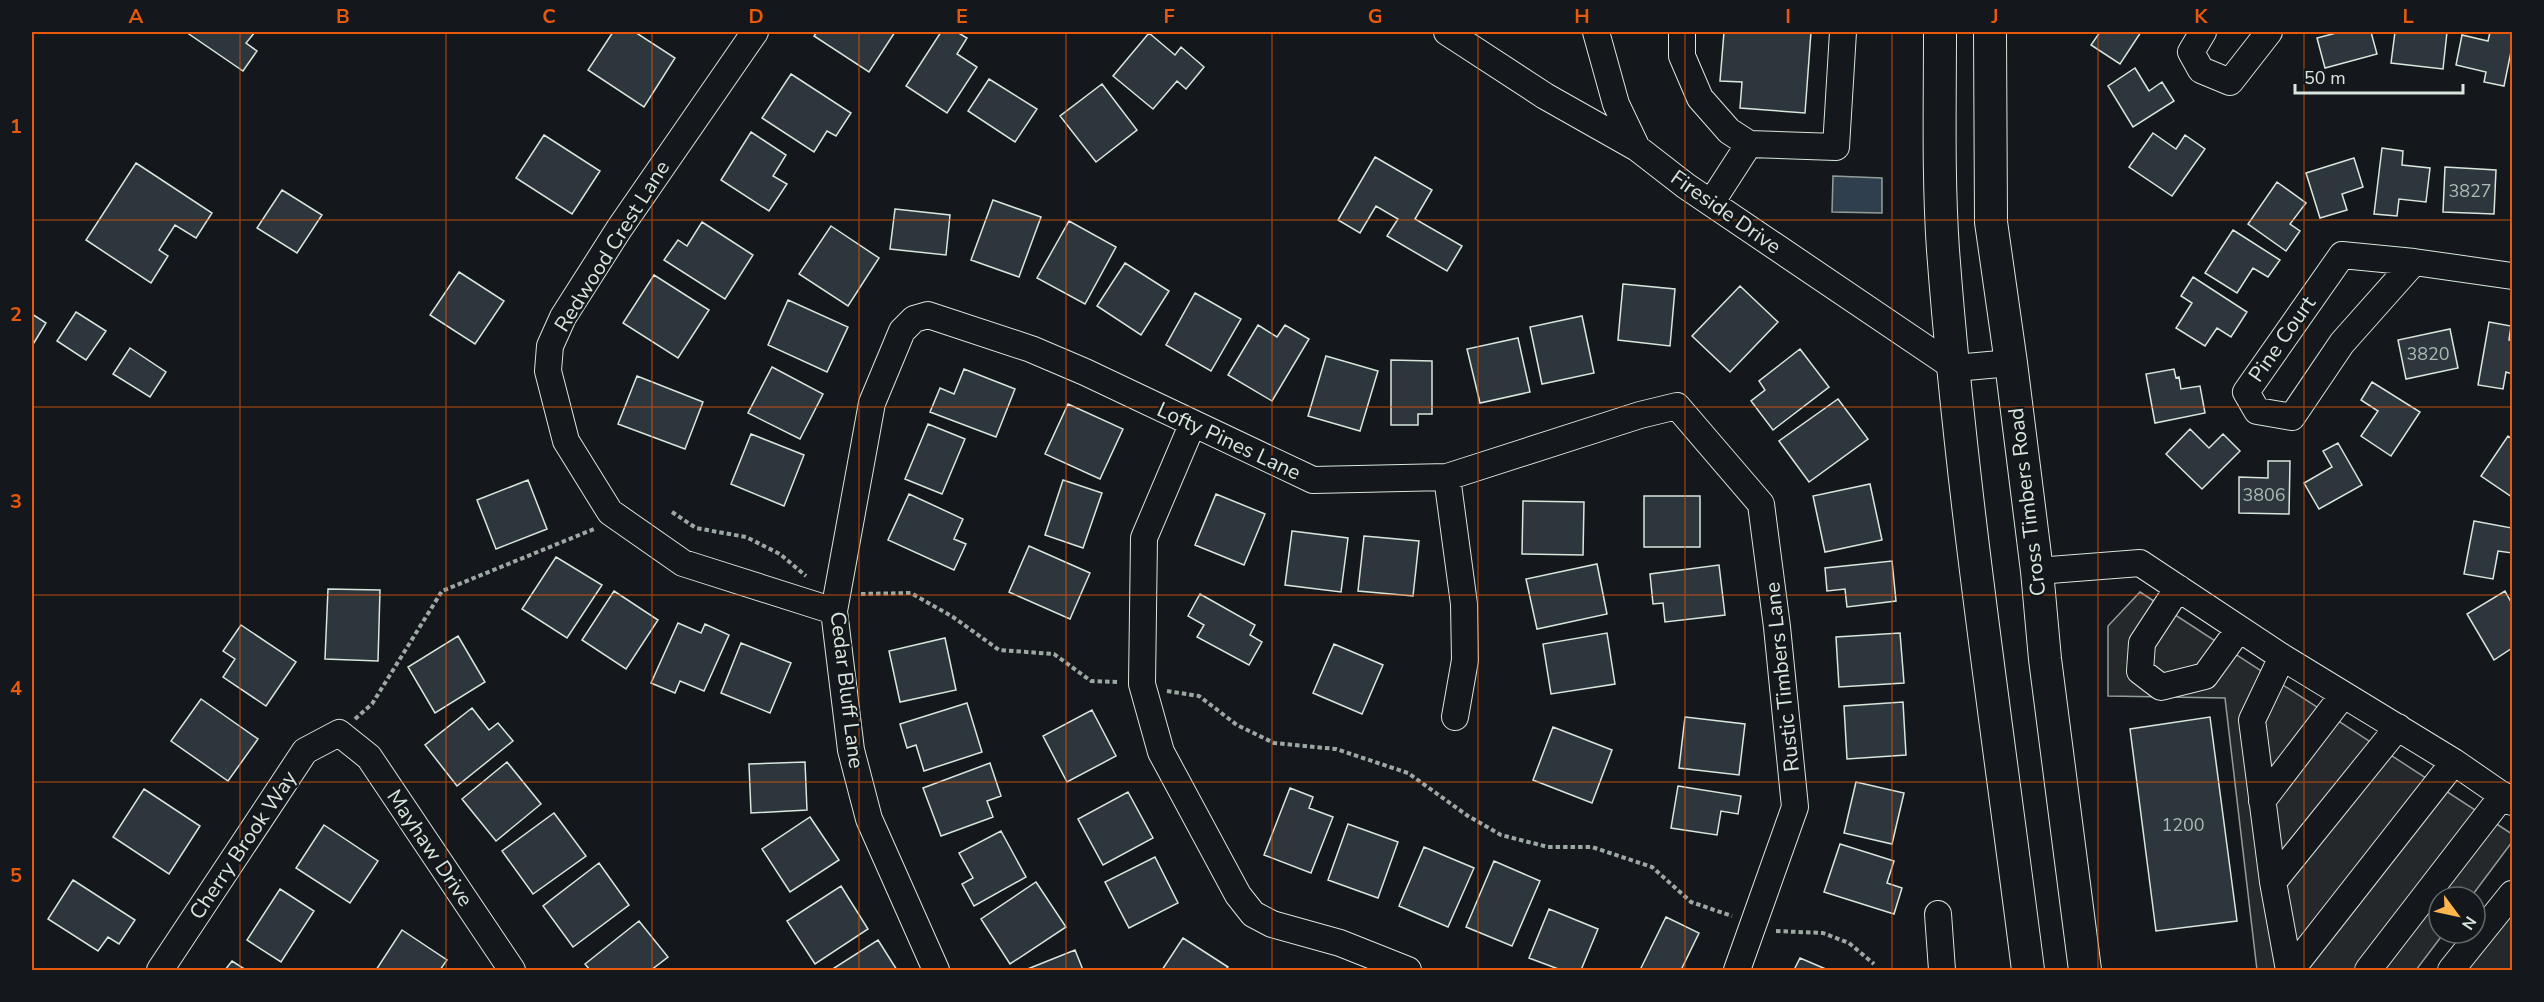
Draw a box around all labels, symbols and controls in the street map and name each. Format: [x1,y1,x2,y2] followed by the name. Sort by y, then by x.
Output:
[129,3,144,30] text: A
[336,3,350,30] text: B
[542,3,556,30] text: C
[748,3,764,30] text: D
[956,3,968,30] text: E
[1163,3,1175,30] text: F
[1368,3,1382,30] text: G
[1574,3,1590,30] text: H
[1785,3,1791,30] text: I
[1990,3,1999,30] text: J
[2194,3,2208,30] text: K
[2402,3,2414,30] text: L
[2295,57,2463,95] scale bar
[2304,66,2346,90] text: 50 m
[10,113,22,140] text: 1
[548,155,676,337] street label: Redwood Crest Lane
[1665,164,1787,260] street label: Fireside Drive
[2448,179,2492,203] house number: 3827
[2242,290,2322,388] street label: Pine Court
[10,301,22,328] text: 2
[2406,342,2450,366] house number: 3820
[1153,395,1305,487] street label: Lofty Pines Lane
[2002,406,2052,598] street label: Cross Timbers Road
[2242,483,2286,507] house number: 3806
[10,488,22,515] text: 3
[1758,581,1806,773] street label: Rustic Timbers Lane
[823,610,871,770] street label: Cedar Bluff Lane
[10,675,22,702] text: 4
[183,765,303,925] street label: Cherry Brook Way
[380,784,480,912] street label: Mayhaw Drive
[2161,813,2205,837] house number: 1200
[10,862,22,889] text: 5
[2427,885,2487,945] north arrow
[2456,912,2481,934] text: N

